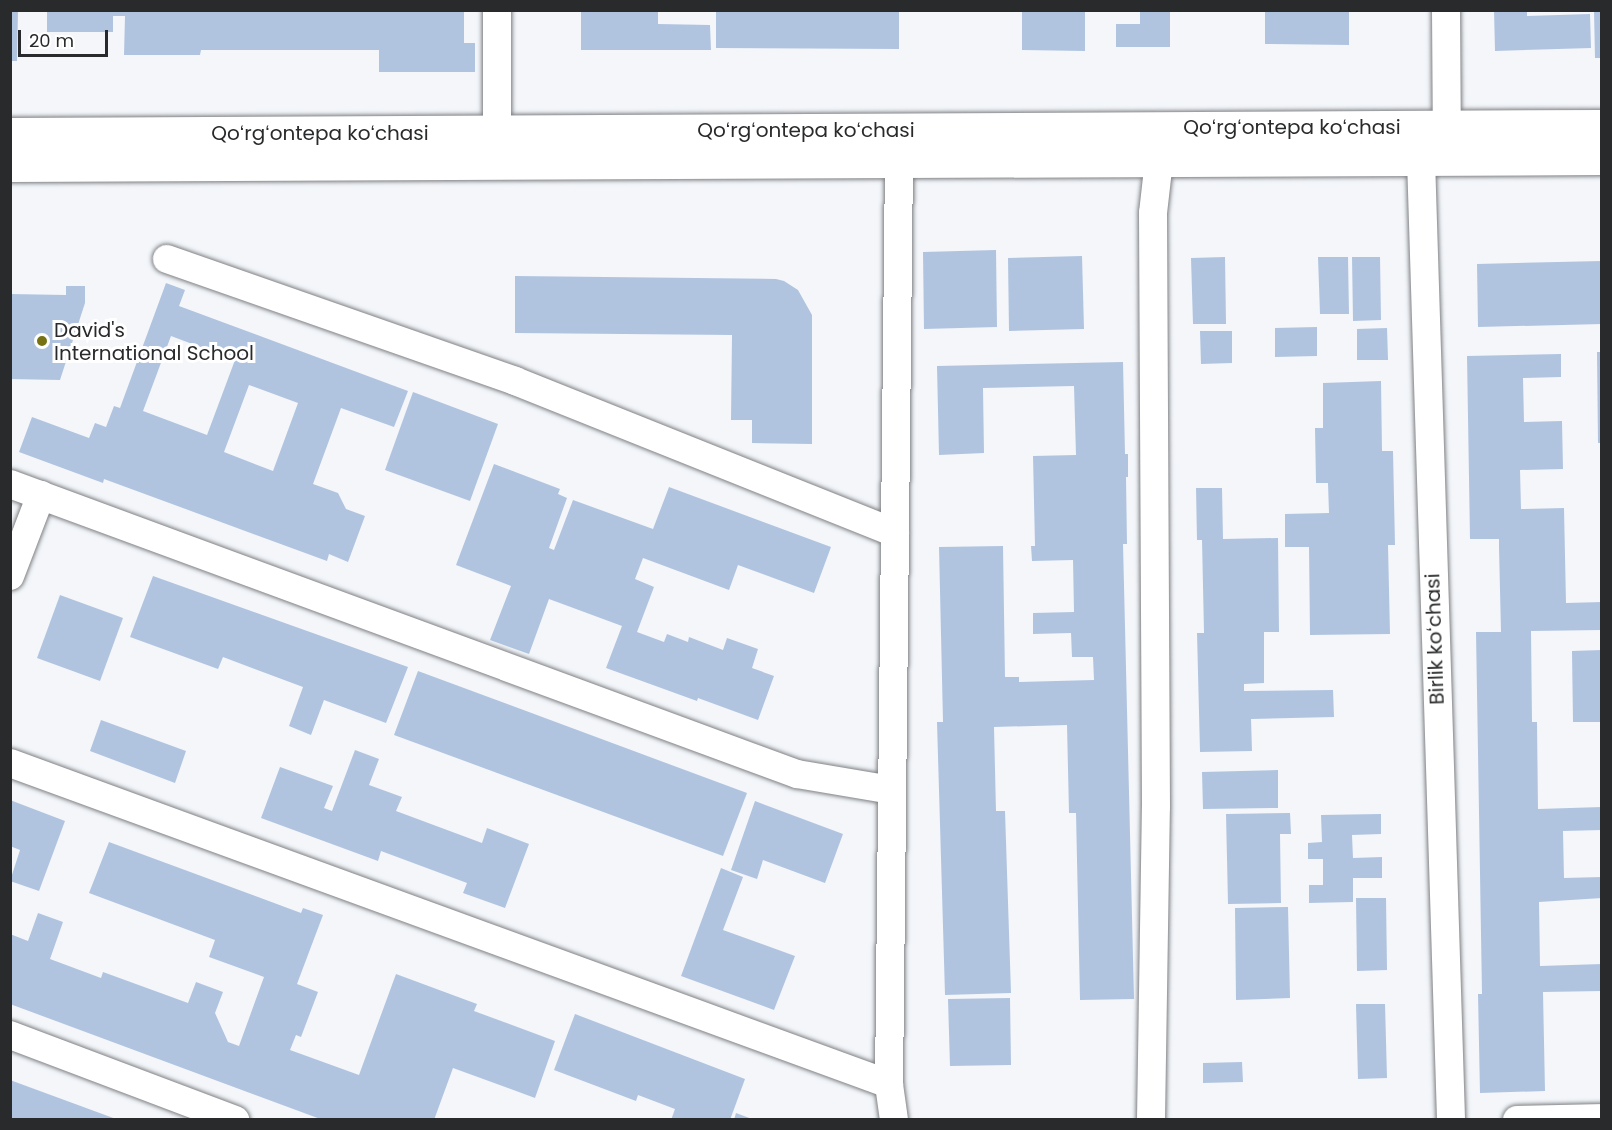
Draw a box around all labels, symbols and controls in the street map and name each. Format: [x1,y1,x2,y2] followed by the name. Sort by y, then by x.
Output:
[21,18,111,56] scale bar
[29,28,74,53] text: 20 m
[1183,115,1401,139] street label: Qoʻrgʻontepa koʻchasi
[697,118,915,142] street label: Qoʻrgʻontepa koʻchasi
[211,121,429,145] street label: Qoʻrgʻontepa koʻchasi
[54,318,254,365] place label: David's International School
[35,334,49,348] marker: David's International School
[1421,573,1449,705] street label: Birlik koʻchasi

